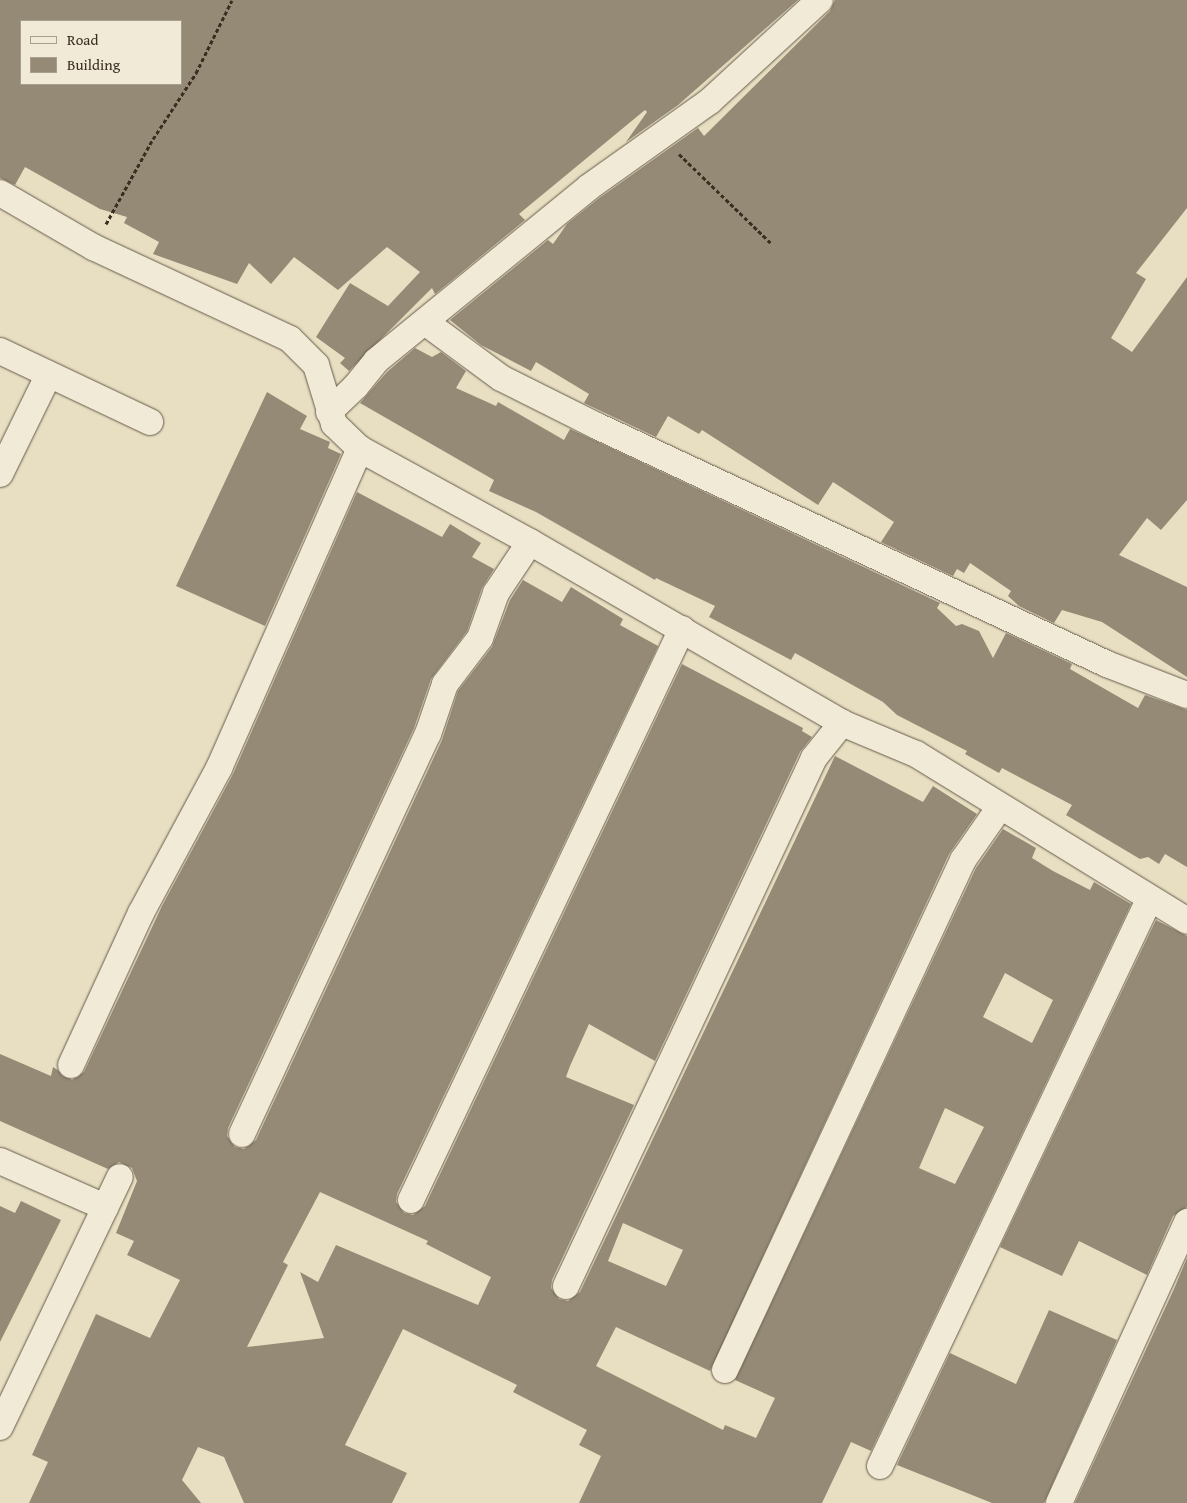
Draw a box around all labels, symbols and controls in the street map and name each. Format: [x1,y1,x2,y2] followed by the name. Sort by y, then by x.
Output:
[20,20,182,85] legend
[67,29,98,50] text: Road
[67,54,120,75] text: Building

